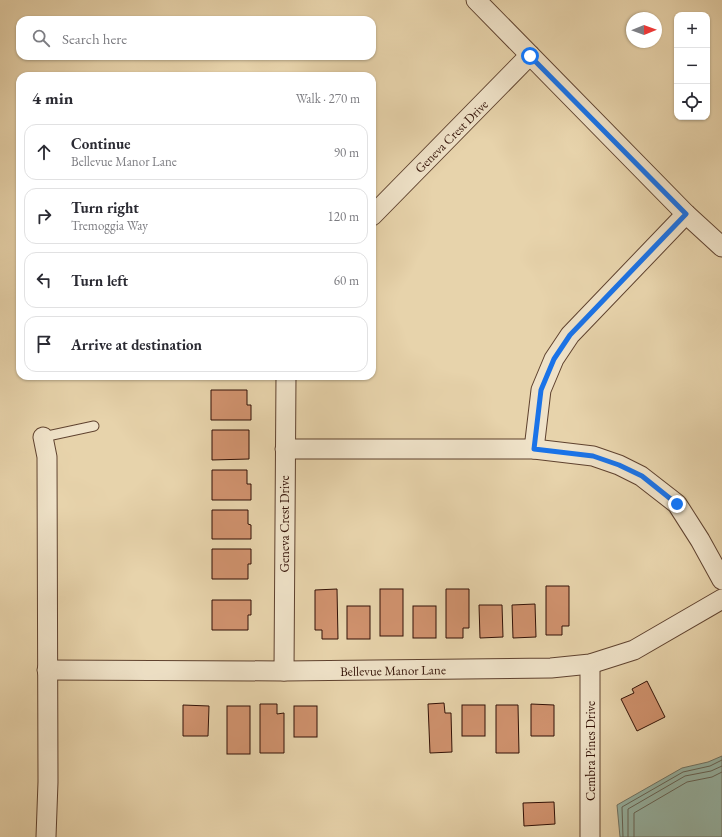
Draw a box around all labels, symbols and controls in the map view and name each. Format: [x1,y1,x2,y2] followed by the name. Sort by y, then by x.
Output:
[626,12,662,48] north arrow
[674,12,710,120] map controls
[674,12,710,48] button: +
[16,16,376,60] search box
[30,27,52,49] icon: search
[62,29,127,48] text: Search here
[521,47,539,65] route start
[674,48,710,84] button: −
[674,84,710,120] button: locate
[32,87,73,109] text: 4 min
[296,90,360,107] text: Walk · 270 m
[411,96,492,177] street label: Geneva Crest Drive
[71,134,131,153] text: Continue
[33,141,55,163] icon: ahead
[334,144,359,161] text: 90 m
[71,153,177,170] text: Bellevue Manor Lane
[71,198,139,217] text: Turn right
[33,205,55,227] icon: right
[328,208,359,225] text: 120 m
[71,217,148,234] text: Tremoggia Way
[33,269,55,291] icon: left
[71,271,128,290] text: Turn left
[334,272,359,289] text: 60 m
[33,333,55,355] icon: arrive
[71,335,202,354] text: Arrive at destination
[276,475,293,573] street label: Geneva Crest Drive
[668,495,686,513] route end
[340,661,446,680] street label: Bellevue Manor Lane
[582,701,599,801] street label: Cembra Pines Drive

